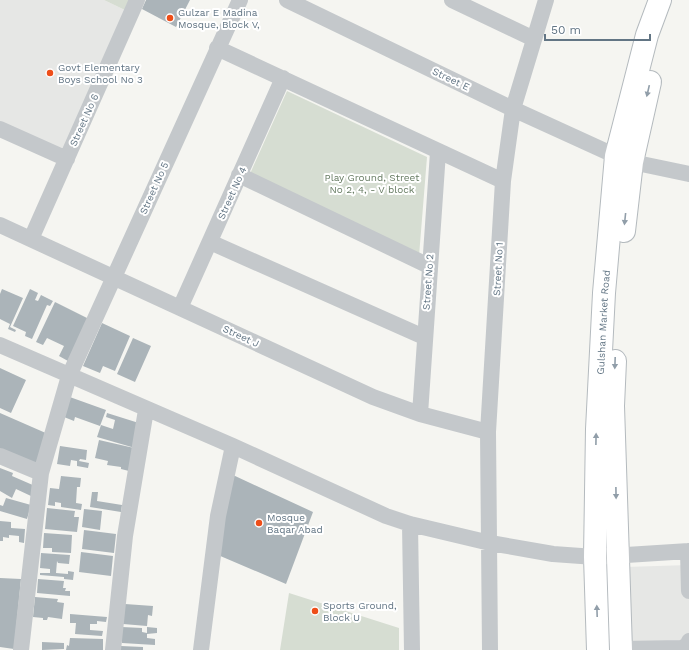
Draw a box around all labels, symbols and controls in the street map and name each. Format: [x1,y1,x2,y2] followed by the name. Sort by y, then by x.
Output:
[178,7,260,30] place label: Gulzar E Madina Mosque, Block V,
[165,13,175,23] marker: Gulzar E Madina Mosque, Block V,
[545,16,650,42] scale bar
[551,23,581,37] text: 50 m
[58,62,143,85] place label: Govt Elementary Boys School No 3
[431,65,471,93] street label: Street E
[45,68,55,78] marker: Govt Elementary Boys School No 3
[644,85,650,98] one-way arrow
[68,92,100,148] street label: Street No 6
[138,160,170,216] street label: Street No 5
[216,165,248,221] street label: Street No 4
[325,172,420,195] park label: Play Ground, Street No 2, 4, - V block
[622,213,629,225] one-way arrow
[491,242,505,296] street label: Street No 1
[421,254,435,310] street label: Street No 2
[594,270,611,375] street label: Gulshan Market Road
[221,323,261,349] street label: Street J
[612,357,618,370] one-way arrow
[593,432,599,445] one-way arrow
[612,487,619,499] one-way arrow
[267,512,323,535] place label: Mosque Baqar Abad
[254,518,264,528] marker: Mosque Baqar Abad
[323,600,397,623] place label: Sports Ground, Block U
[594,604,600,617] one-way arrow
[310,606,320,616] marker: Sports Ground, Block U

